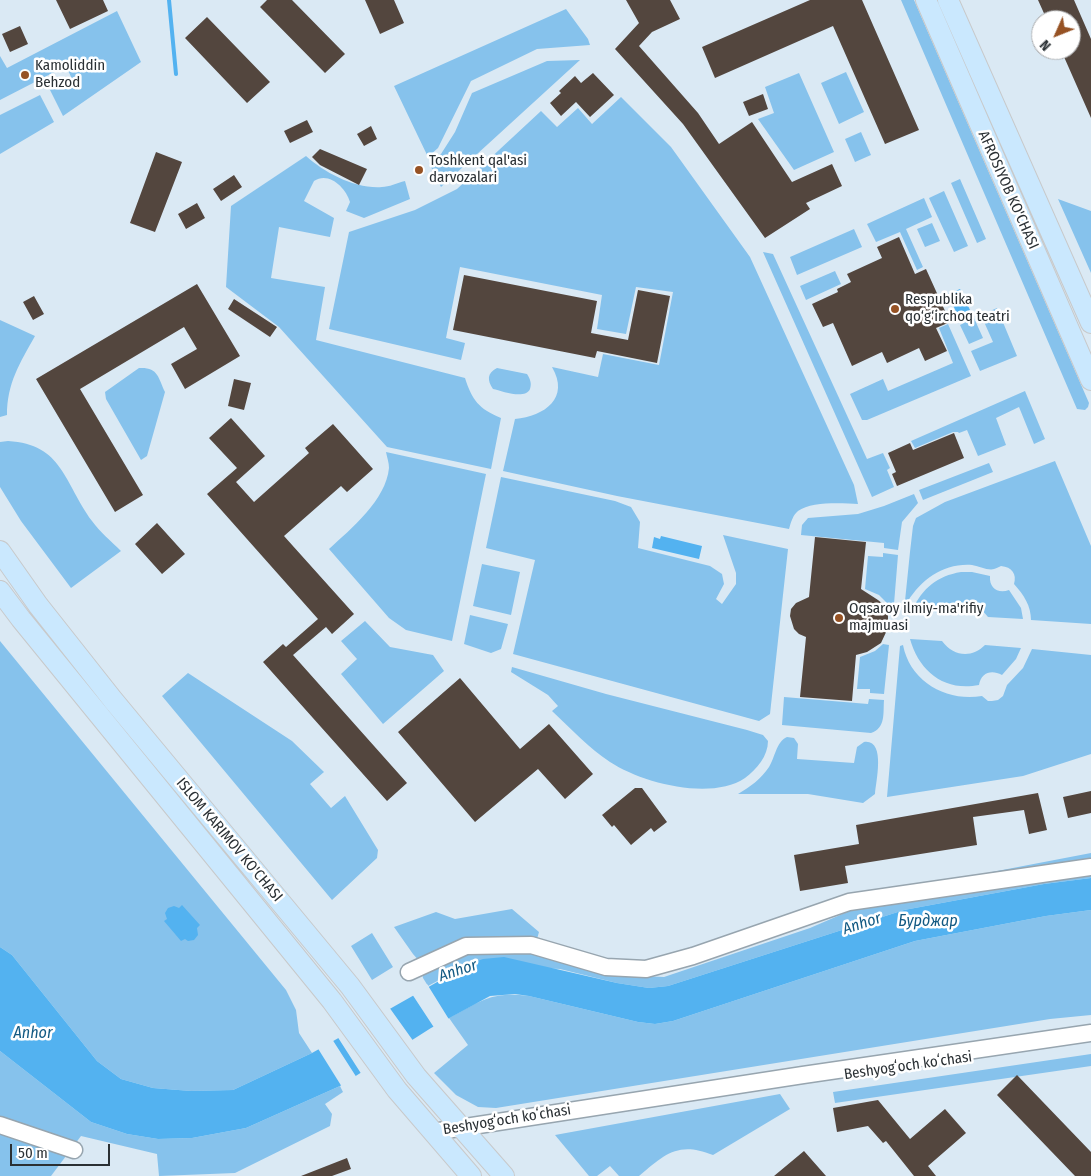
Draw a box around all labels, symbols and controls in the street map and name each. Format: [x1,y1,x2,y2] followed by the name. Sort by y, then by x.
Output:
[1031,10,1081,60] north arrow
[1037,36,1055,54] text: N
[35,57,105,92] place label: Kamoliddin Behzod
[19,69,31,81] marker: Kamoliddin Behzod
[974,128,1042,252] street label: AFROSIYOB KO'CHASI
[429,152,527,187] place label: Toshkent qal'asi darvozalari
[413,164,425,176] marker: Toshkent qal'asi darvozalari
[905,291,1010,326] place label: Respublika qo‘g‘irchoq teatri
[889,303,901,315] marker: Respublika qo‘g‘irchoq teatri
[849,600,983,635] place label: Oqsaroy ilmiy-ma'rifiy majmuasi
[833,612,845,624] marker: Oqsaroy ilmiy-ma'rifiy majmuasi
[172,774,286,906] street label: ISLOM KARIMOV KO'CHASI
[841,909,883,939] water label: Anhor
[898,912,958,932] water label: Бурджар
[437,956,479,986] water label: Anhor
[14,1024,52,1044] water label: Anhor
[843,1048,973,1084] street label: Beshyogʻoch koʻchasi
[442,1101,572,1139] street label: Beshyogʻoch koʻchasi
[12,1134,112,1166] scale bar
[18,1144,48,1162] text: 50 m

